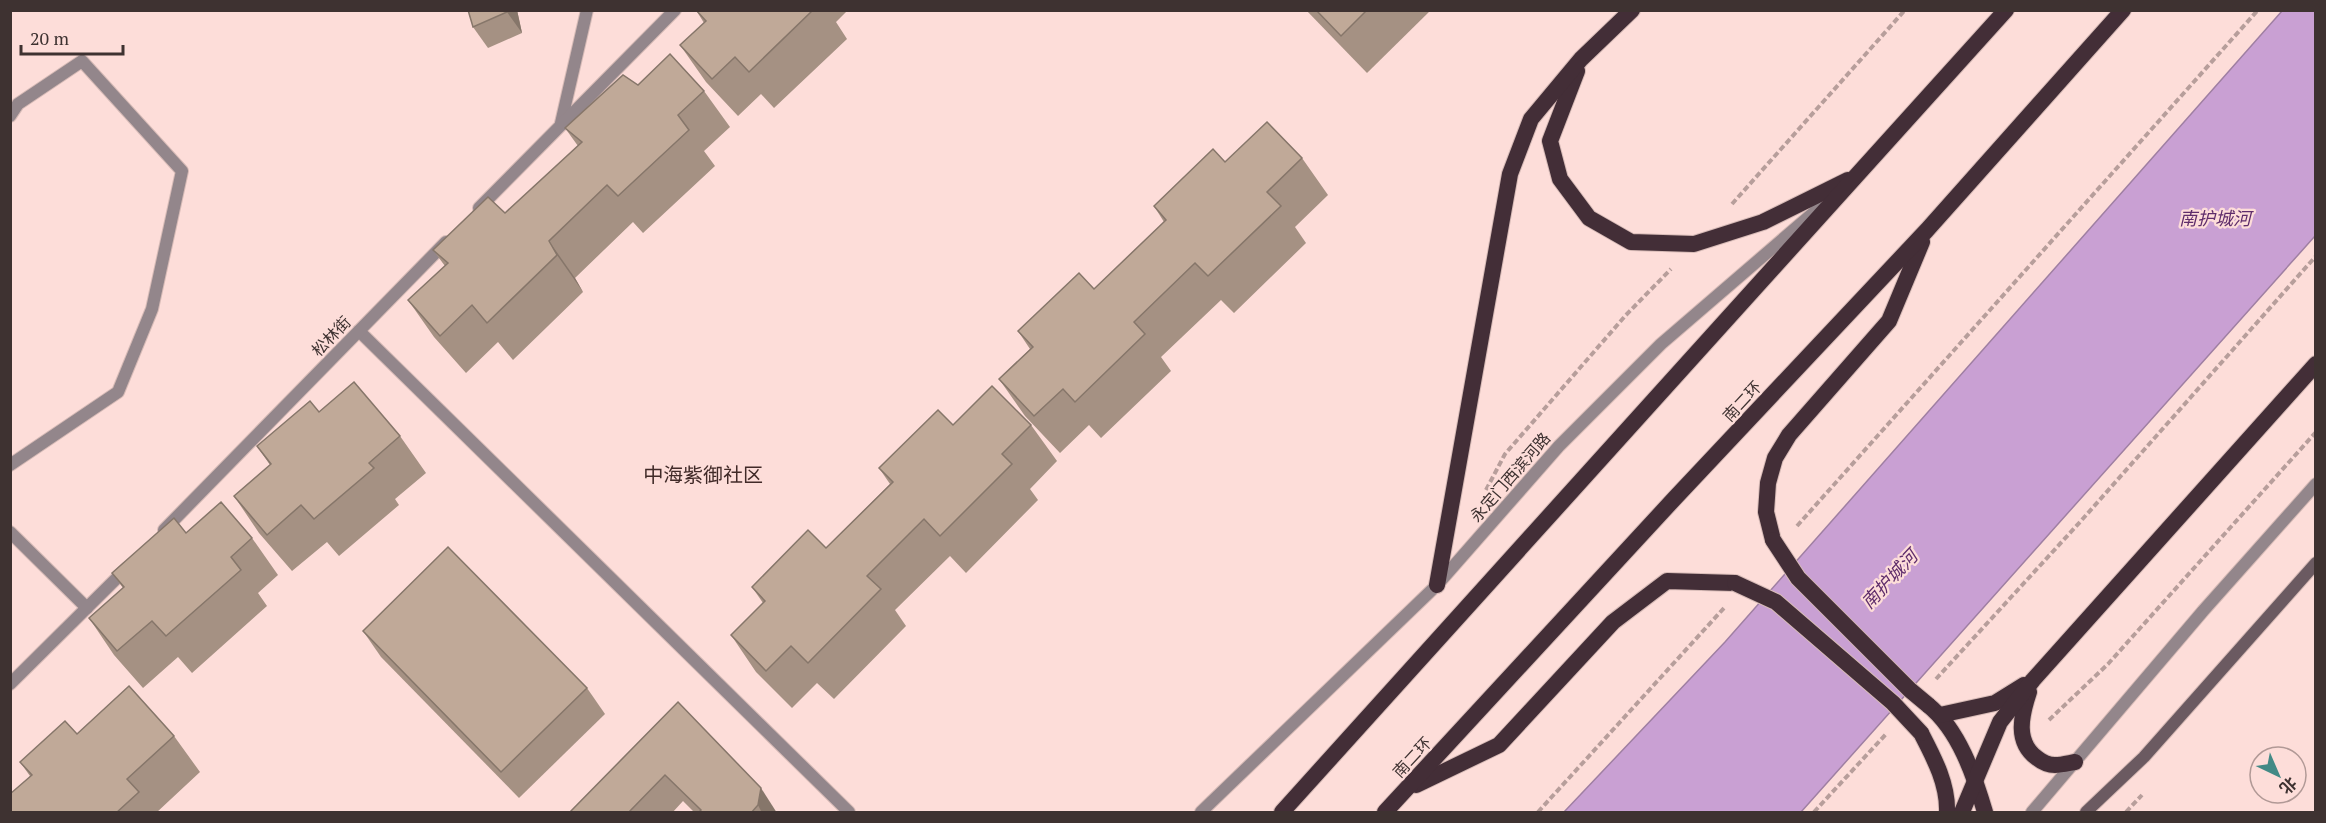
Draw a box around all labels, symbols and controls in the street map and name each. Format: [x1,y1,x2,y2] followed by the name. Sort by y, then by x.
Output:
[21,18,123,56] scale bar
[30,26,70,50] text: 20 m
[2179,206,2254,230] water label: 南护城河
[306,311,356,361] street label: 松林街
[1718,376,1766,426] street label: 南二环
[1465,428,1555,526] street label: 永定门西滨河路
[643,461,763,488] district label: 中海紫御社区
[1856,542,1924,614] water label: 南护城河
[1388,732,1436,782] street label: 南二环
[2248,745,2308,805] north arrow
[2275,772,2302,799] text: 北

